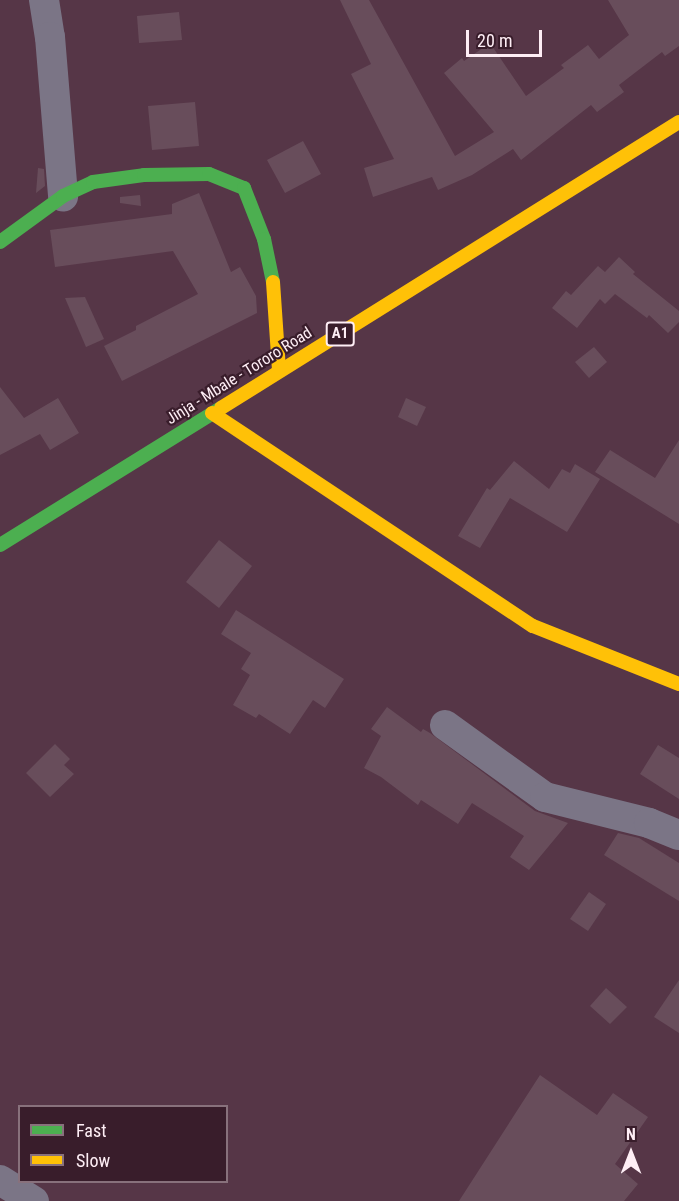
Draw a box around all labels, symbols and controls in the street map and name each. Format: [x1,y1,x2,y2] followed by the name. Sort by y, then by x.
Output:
[469,18,546,56] scale bar
[477,30,512,51] text: 20 m
[325,322,355,346] road number: A1
[162,323,316,429] street label: Jinja - Mbale - Tororo Road
[18,1105,228,1183] legend
[76,1120,107,1141] text: Fast
[601,1123,661,1183] north arrow
[626,1125,636,1144] text: N
[76,1150,110,1171] text: Slow

